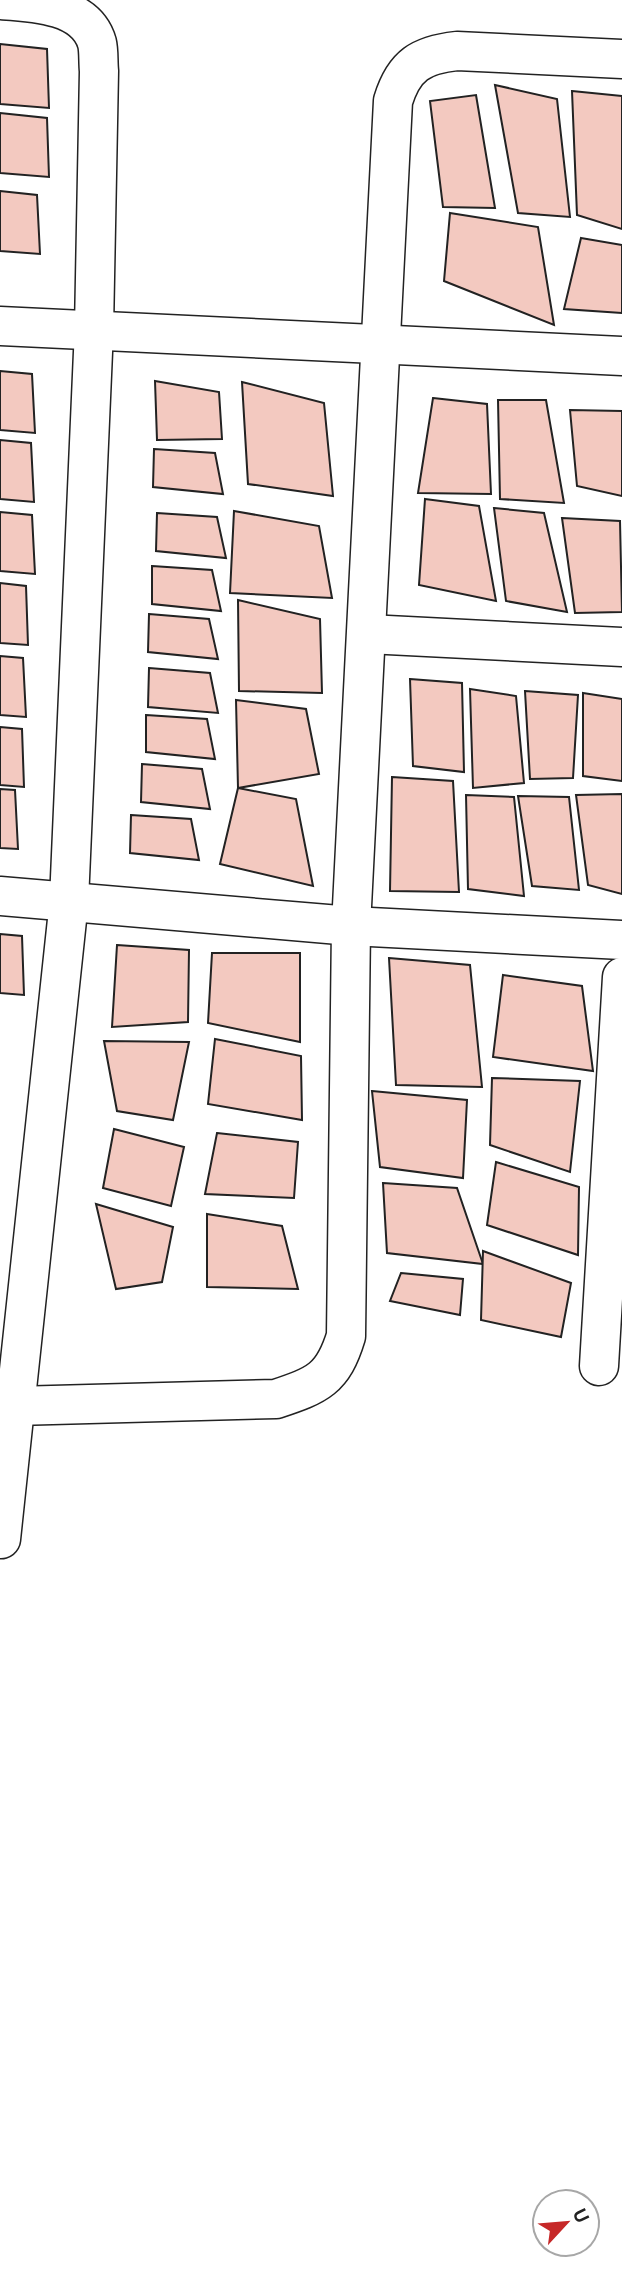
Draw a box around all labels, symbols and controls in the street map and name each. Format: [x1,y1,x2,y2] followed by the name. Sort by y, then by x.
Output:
[531,2188,601,2258] north arrow
[567,2204,595,2227] text: U

